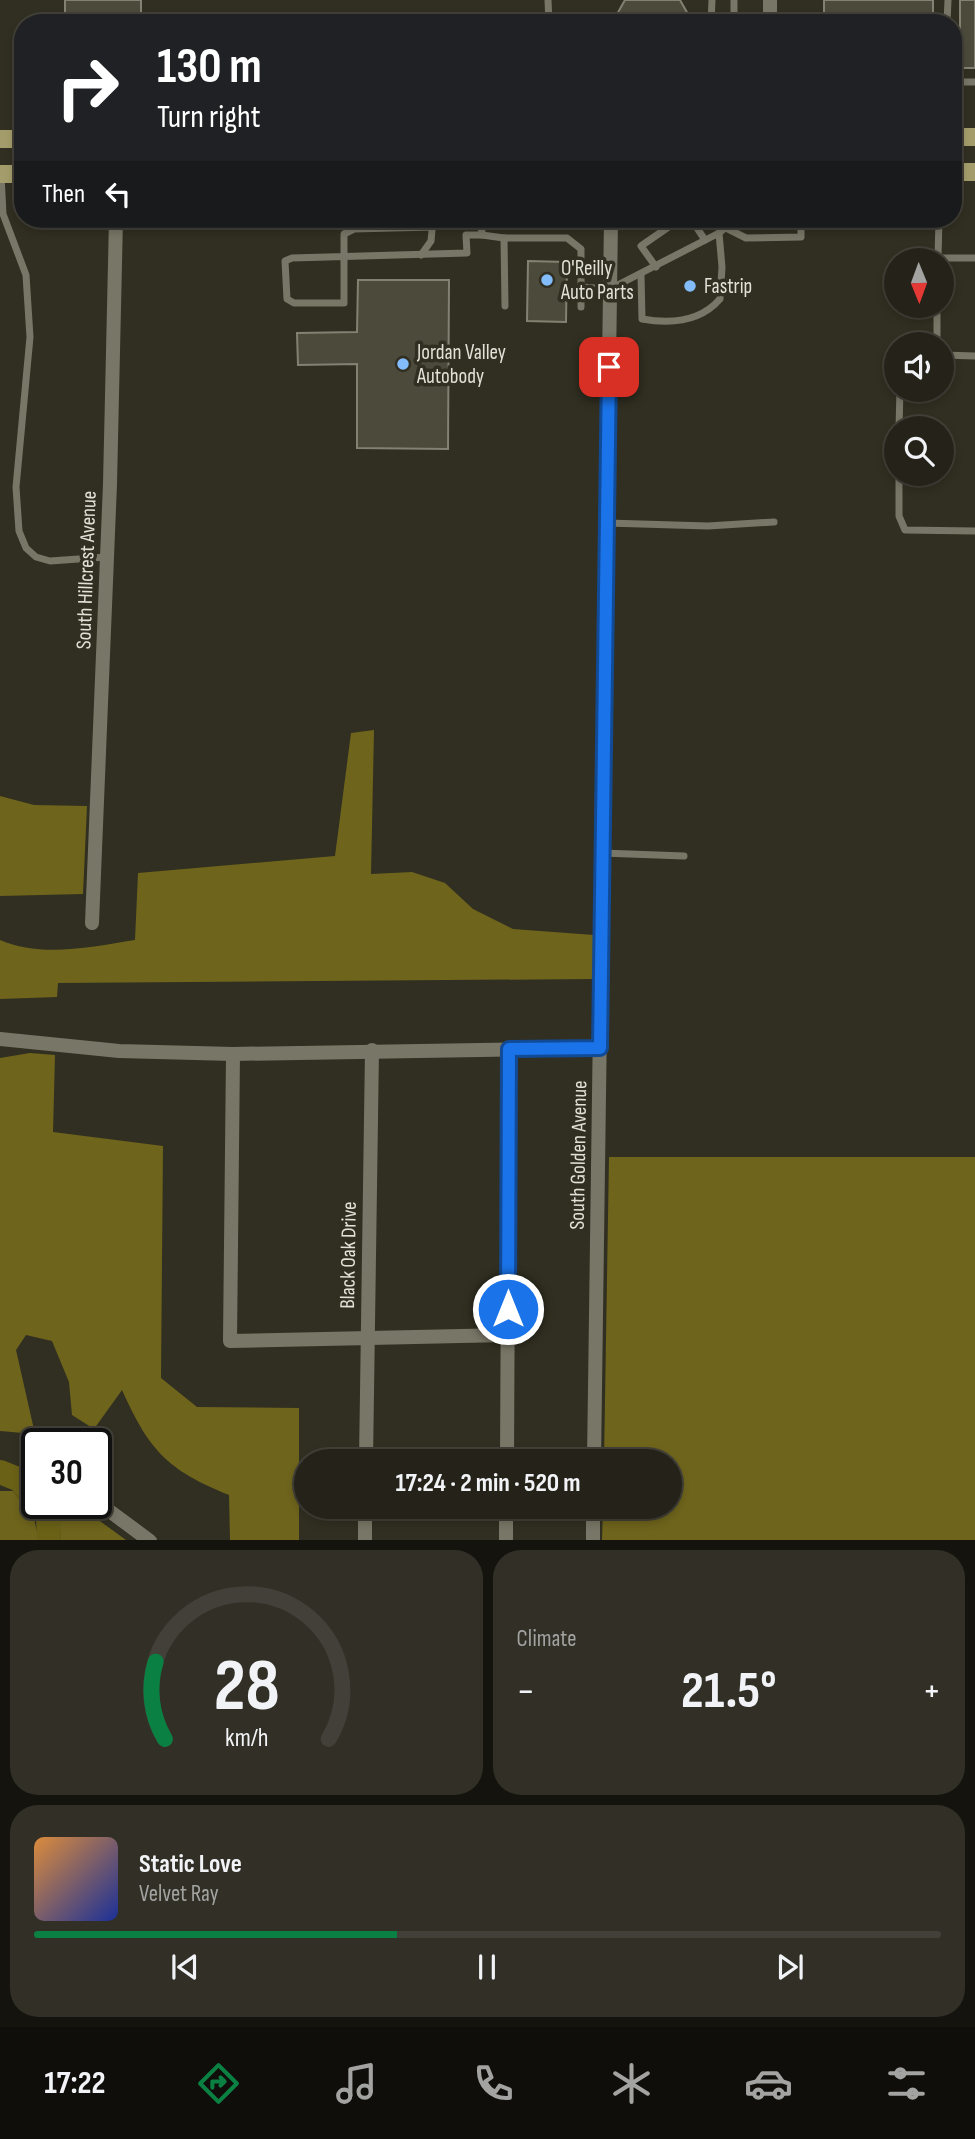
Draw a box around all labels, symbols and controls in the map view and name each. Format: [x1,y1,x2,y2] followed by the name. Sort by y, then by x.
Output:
[157,38,262,97] text: 130 m
[42,42,133,133] icon: right
[157,98,261,137] text: Turn right
[99,175,137,213] icon: left
[42,179,85,210] text: Then
[884,248,954,318] north arrow
[884,248,954,486] map controls
[560,256,634,305] place label: O'Reilly Auto Parts
[539,272,555,288] marker: O'Reilly Auto Parts
[704,274,752,299] place label: Fastrip
[682,278,698,294] marker: Fastrip
[884,332,954,402] button: sound
[579,337,639,397] pin
[416,340,506,389] place label: Jordan Valley Autobody
[590,348,628,386] icon: arrive
[395,356,411,372] marker: Jordan Valley Autobody
[884,416,954,486] button: search
[71,490,102,650] street label: South Hillcrest Avenue
[565,1080,592,1230] street label: South Golden Avenue
[335,1201,362,1309] street label: Black Oak Drive
[471,1272,545,1346] position arrow
[21,1428,112,1519] speed limit sign: 30
[395,1468,581,1499] text: 17:24 · 2 min · 520 m
[517,1625,576,1653] text: Climate
[213,1643,279,1731] text: 28
[681,1660,776,1723] text: 21.5°
[517,1669,535,1714] text: −
[922,1669,941,1714] text: +
[225,1722,268,1753] text: km/h
[139,1849,242,1880] text: Static Love
[139,1880,219,1908] text: Velvet Ray
[166,1948,204,1986] icon: previous
[468,1948,506,1986] icon: pause
[771,1948,809,1986] icon: next
[194,2059,243,2108] icon: directions
[332,2059,381,2108] icon: music
[469,2059,518,2108] icon: phone
[607,2059,656,2108] icon: climate
[744,2059,793,2108] icon: car
[882,2059,931,2108] icon: filters
[44,2064,106,2103] text: 17:22

